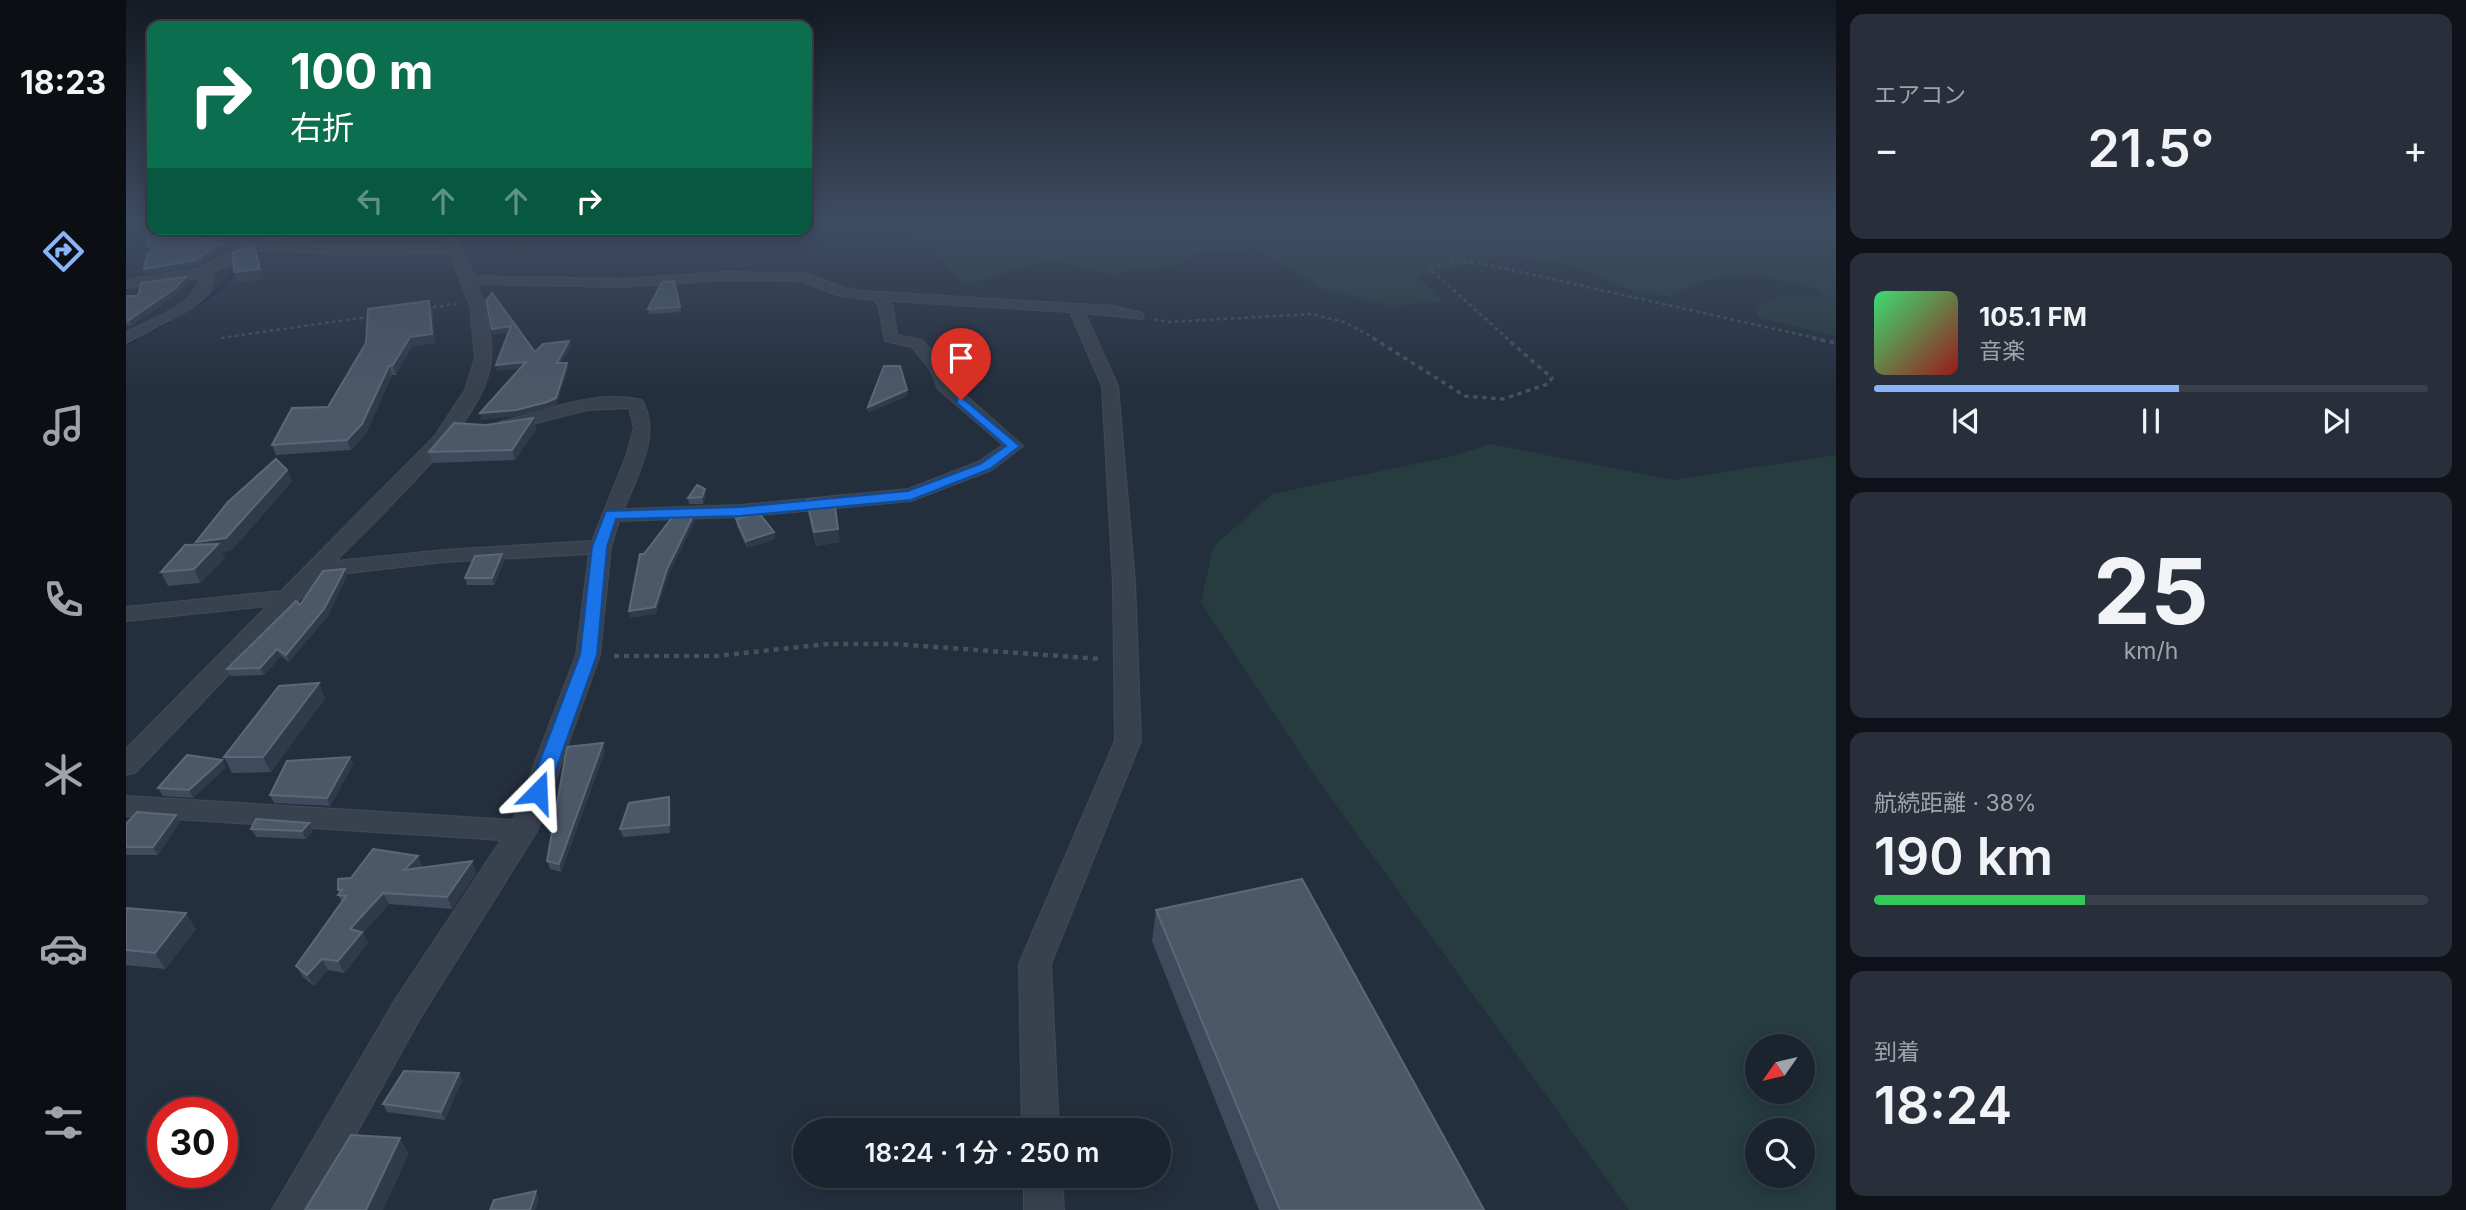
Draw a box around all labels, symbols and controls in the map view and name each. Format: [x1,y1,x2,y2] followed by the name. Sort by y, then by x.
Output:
[290,42,434,101] text: 100 m
[175,49,266,140] icon: right
[20,63,106,102] text: 18:23
[1874,81,1966,109] text: エアコン
[290,108,354,147] text: 右折
[2088,117,2214,180] text: 21.5°
[1874,126,1899,172] text: −
[2403,126,2428,172] text: +
[351,182,389,220] icon: left
[424,182,462,220] icon: ahead
[497,182,535,220] icon: ahead
[570,182,608,220] icon: right
[39,227,88,276] icon: directions
[1979,301,2087,332] text: 105.1 FM
[931,328,991,400] pin
[1979,337,2025,365] text: 音楽
[942,339,980,377] icon: arrive
[39,401,88,450] icon: music
[1947,402,1985,440] icon: previous
[2132,402,2170,440] icon: pause
[2317,402,2355,440] icon: next
[2093,536,2209,646] text: 25
[39,575,88,624] icon: phone
[2124,637,2178,665] text: km/h
[39,750,88,799] icon: climate
[501,755,575,829] position arrow
[1874,789,2037,817] text: 航続距離 · 38%
[1874,825,2053,888] text: 190 km
[39,924,88,973] icon: car
[1745,1034,1815,1104] north arrow
[1745,1034,1815,1188] map controls
[1874,1038,1920,1066] text: 到着
[1874,1074,2012,1137] text: 18:24
[147,1097,238,1188] speed limit sign: 30
[39,1098,88,1147] icon: filters
[1745,1118,1815,1188] button: search
[864,1137,1100,1168] text: 18:24 · 1 分 · 250 m

